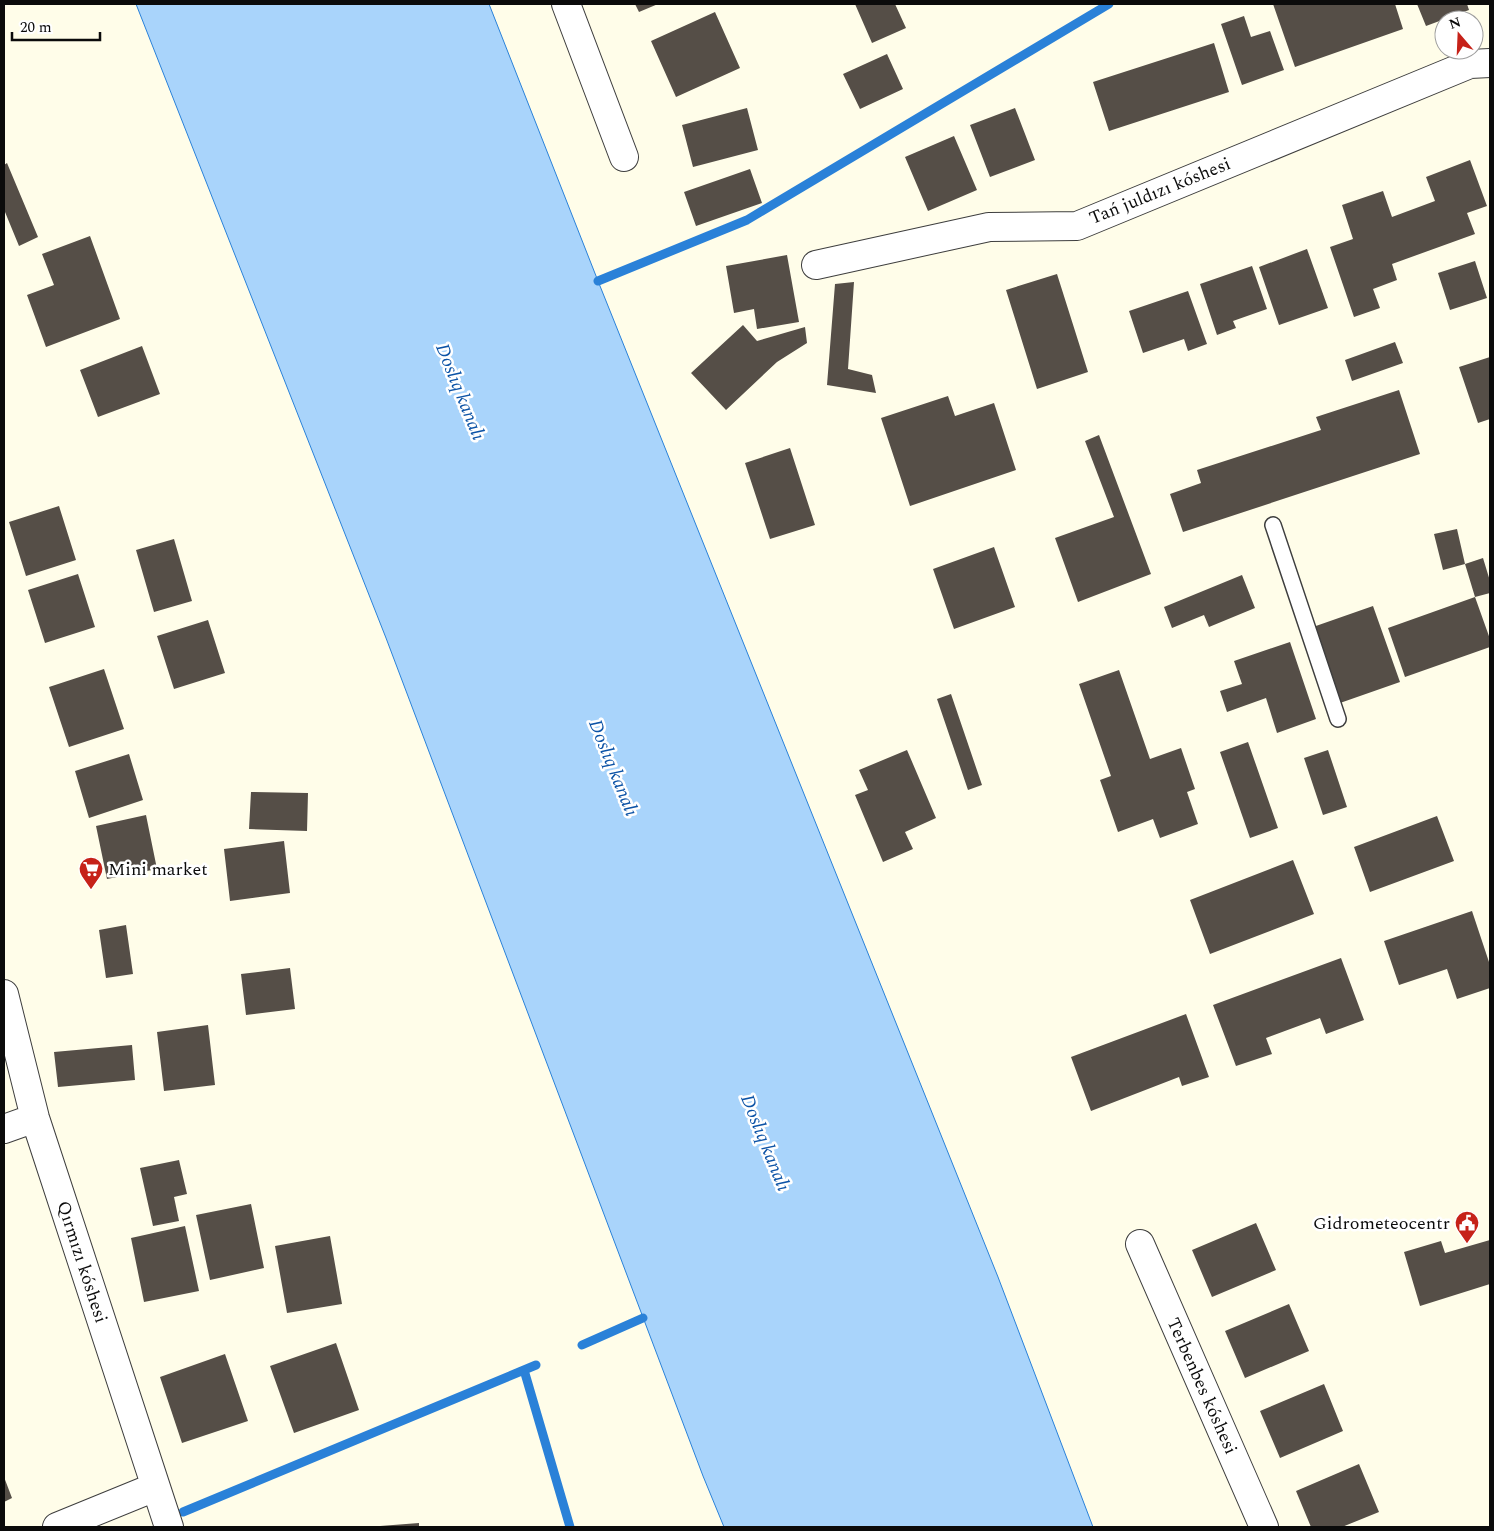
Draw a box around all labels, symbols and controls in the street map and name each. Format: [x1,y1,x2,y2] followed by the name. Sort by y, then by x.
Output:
[12,10,100,42] scale bar
[1434,10,1484,60] north arrow
[1446,11,1464,35] text: N
[20,16,52,39] text: 20 m
[1085,150,1235,232] street label: Tań juldızı kóshesi
[427,339,493,445] water label: Doslıq kanalı
[580,715,646,821] water label: Doslıq kanalı
[78,856,104,890] supermarket icon: Mini market
[108,856,208,883] place label: Mini market
[732,1090,798,1196] water label: Doslıq kanalı
[50,1197,114,1327] street label: Qırmızı kóshesi
[1313,1210,1450,1237] place label: Gidrometeocentr
[1454,1210,1480,1244] public building icon: Gidrometeocentr
[1160,1313,1244,1459] street label: Terbenbes kóshesi

